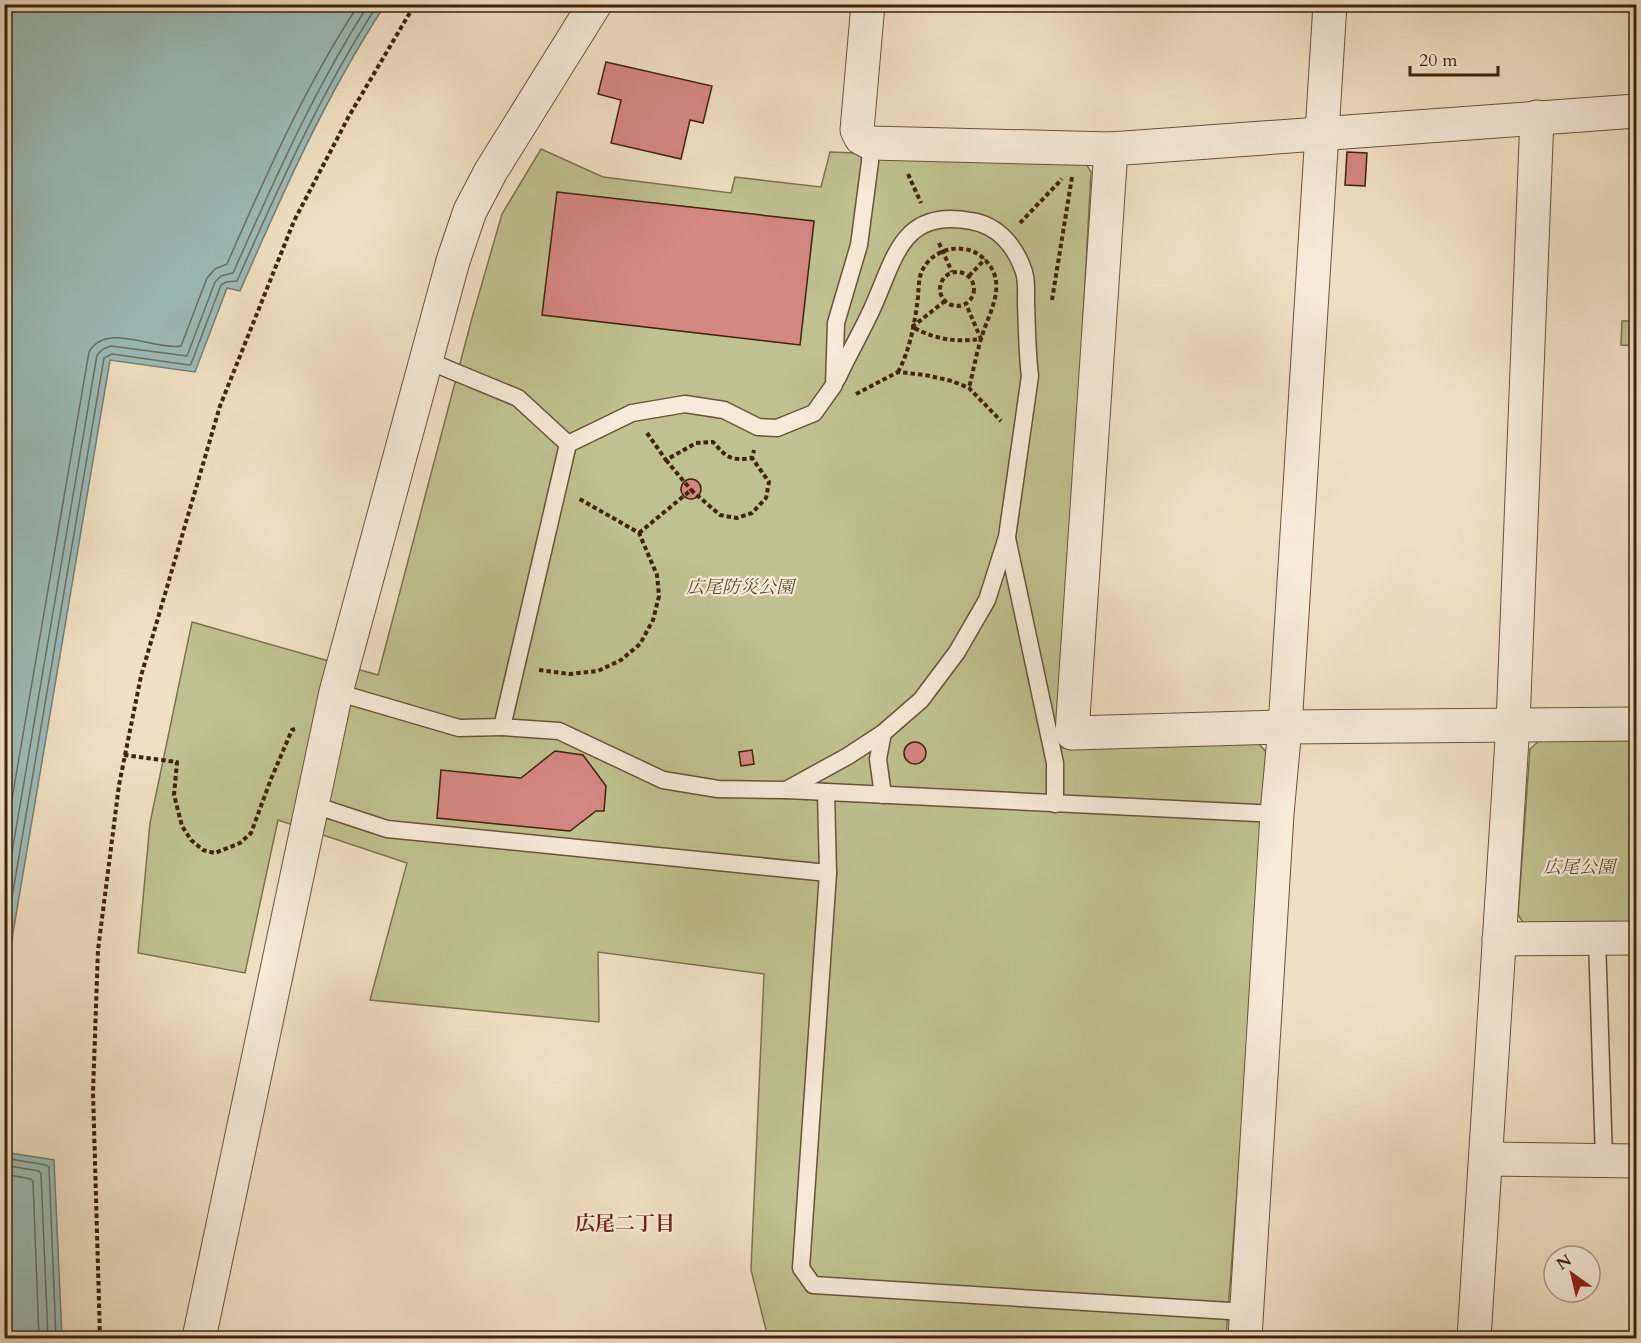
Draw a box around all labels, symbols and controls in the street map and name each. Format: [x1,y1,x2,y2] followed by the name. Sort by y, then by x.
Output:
[1410,39,1498,77] scale bar
[1419,48,1458,73] text: 20 m
[686,575,797,600] park label: 広尾防災公園
[1543,855,1618,880] park label: 広尾公園
[575,1210,675,1237] district label: 広尾二丁目
[1542,1244,1602,1304] north arrow
[1552,1249,1576,1275] text: N

